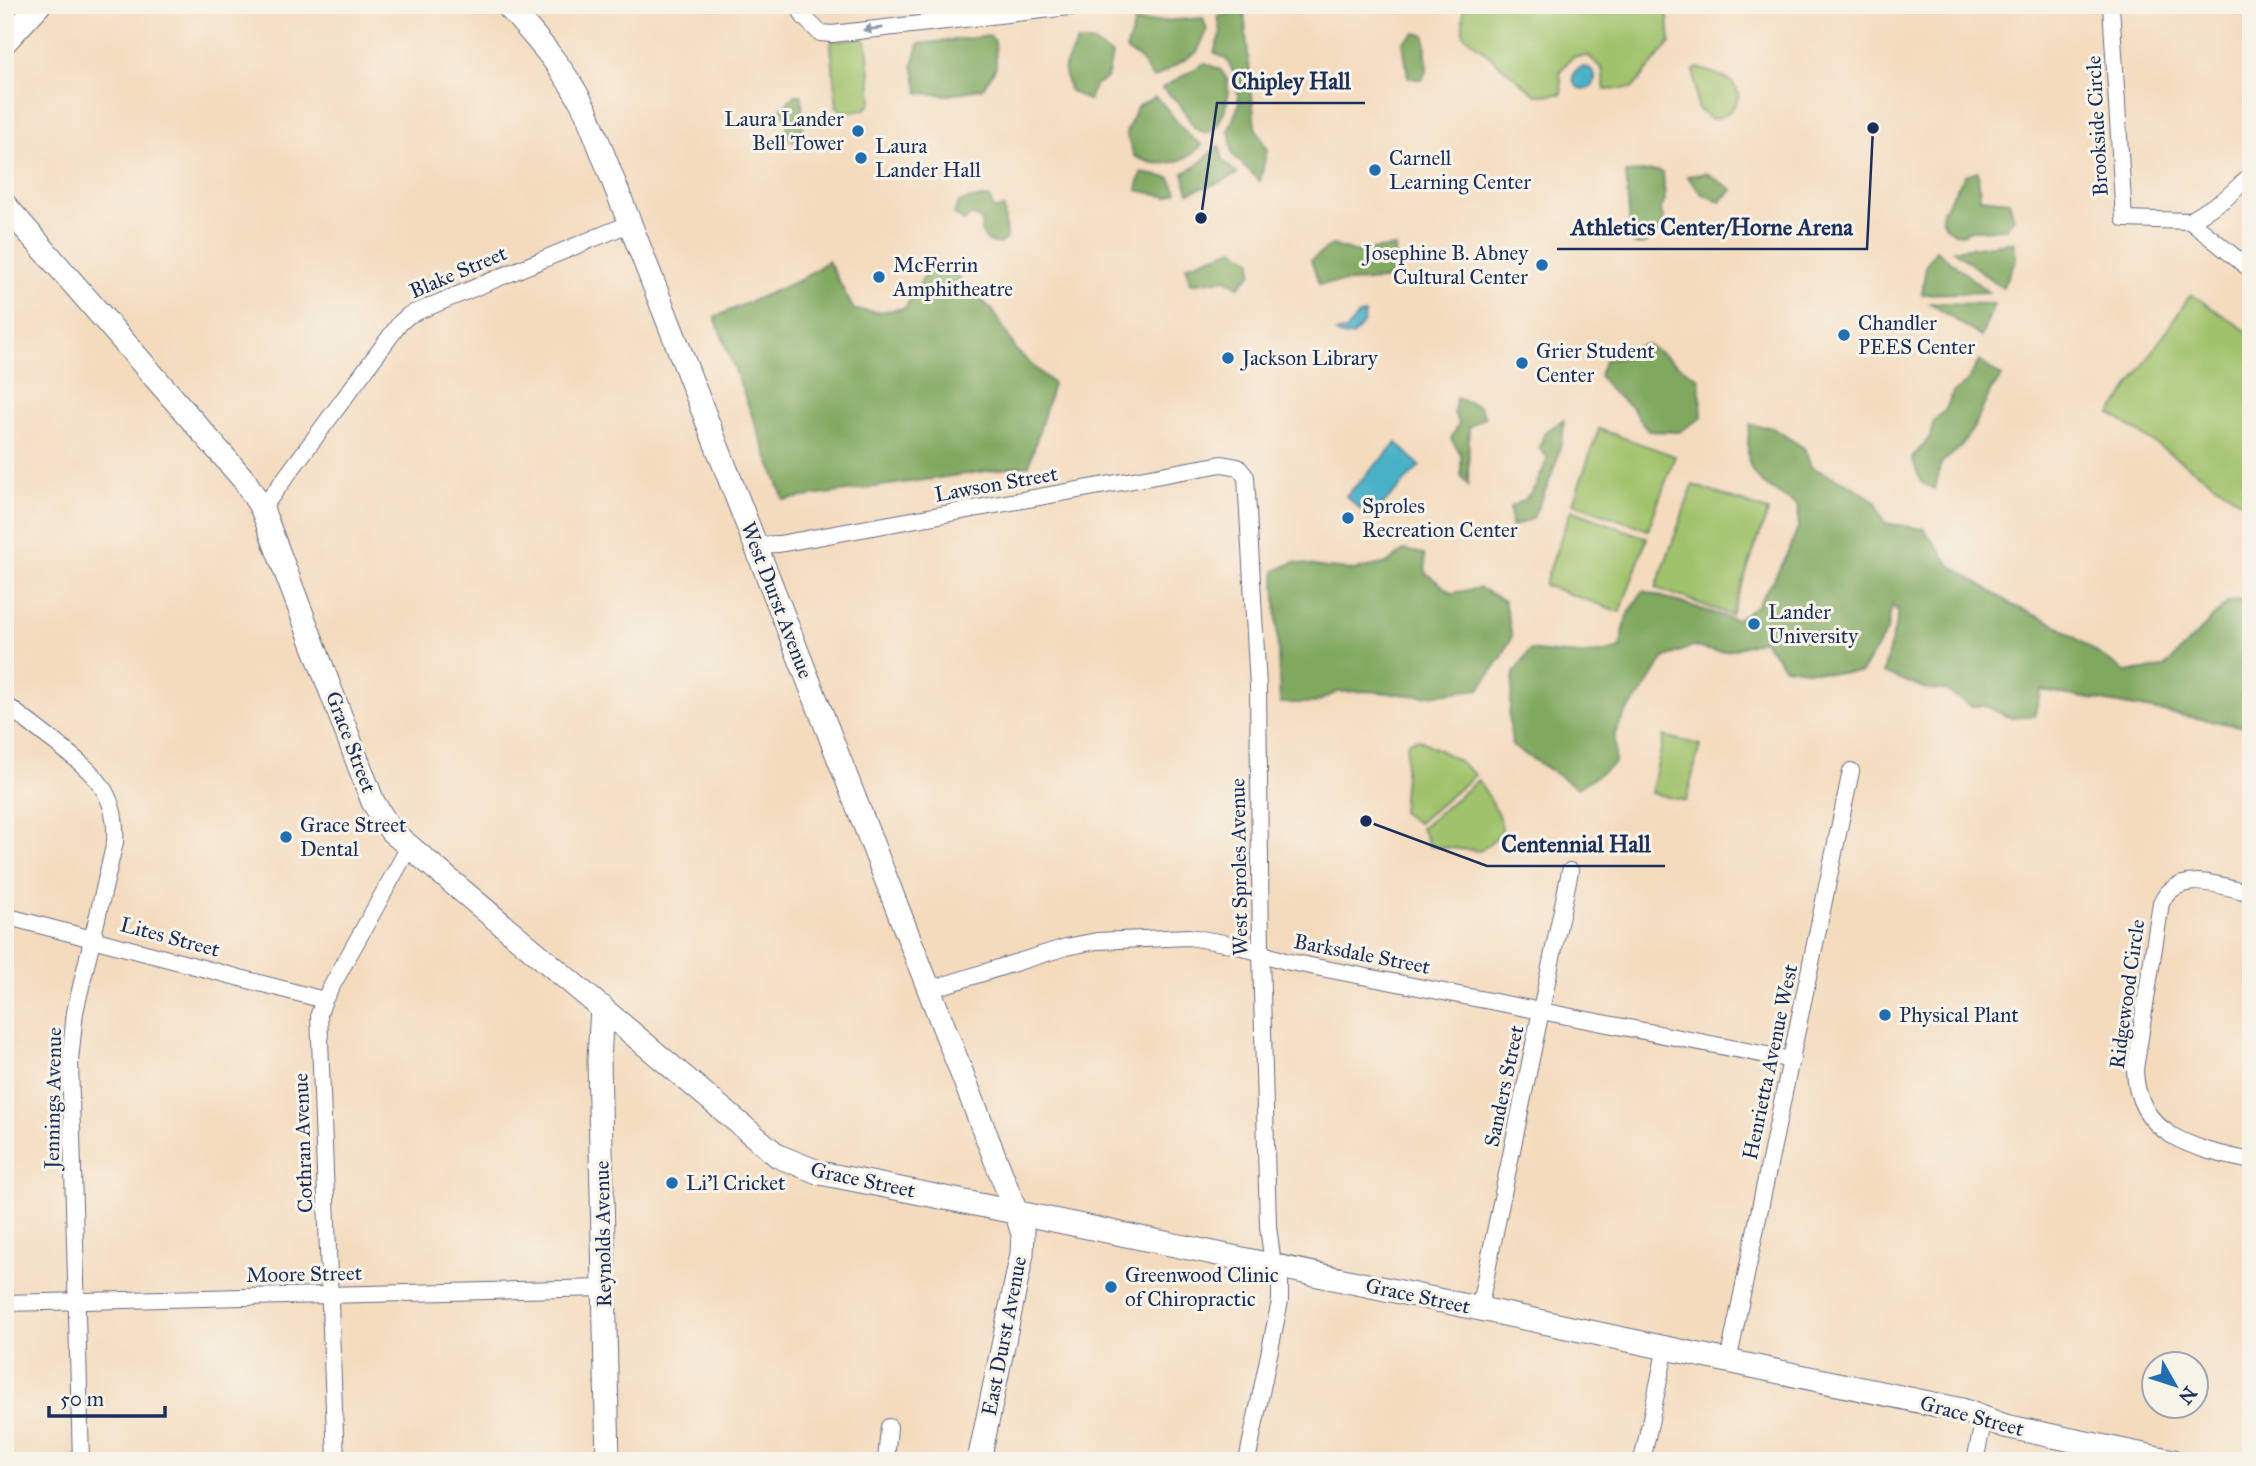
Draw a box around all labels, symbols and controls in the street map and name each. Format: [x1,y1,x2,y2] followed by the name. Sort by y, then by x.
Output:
[862,24,884,35] one-way arrow
[2080,55,2114,197] street label: Brookside Circle
[1217,59,1365,103] callout: Chipley Hall
[1231,67,1352,96] text: Chipley Hall
[724,106,844,156] place label: Laura Lander Bell Tower
[850,123,866,139] marker: Laura Lander Bell Tower
[875,133,981,183] place label: Laura Lander Hall
[1389,145,1531,195] place label: Carnell Learning Center
[853,150,869,166] marker: Laura Lander Hall
[1367,162,1383,178] marker: Carnell Learning Center
[1557,205,1867,249] callout: Athletics Center/Horne Arena
[1569,213,1854,241] text: Athletics Center/Horne Arena
[405,240,511,304] street label: Blake Street
[1362,240,1529,290] place label: Josephine B. Abney Cultural Center
[892,252,1013,302] place label: McFerrin Amphitheatre
[1534,257,1550,273] marker: Josephine B. Abney Cultural Center
[871,269,887,285] marker: McFerrin Amphitheatre
[1858,310,1975,360] place label: Chandler PEES Center
[1836,327,1852,343] marker: Chandler PEES Center
[1536,338,1655,388] place label: Grier Student Center
[1240,345,1379,371] place label: Jackson Library
[1220,350,1236,366] marker: Jackson Library
[1514,355,1530,371] marker: Grier Student Center
[932,460,1060,508] street label: Lawson Street
[1362,493,1518,543] place label: Sproles Recreation Center
[1340,510,1356,526] marker: Sproles Recreation Center
[735,518,819,682] street label: West Durst Avenue
[1768,599,1859,649] place label: Lander University
[1746,616,1762,632] marker: Lander University
[320,688,382,797] street label: Grace Street
[1224,778,1254,956] street label: West Sproles Avenue
[300,812,407,862] place label: Grace Street Dental
[1487,822,1665,866] callout: Centennial Hall
[278,829,294,845] marker: Grace Street Dental
[1501,830,1652,858] text: Centennial Hall
[118,911,223,963] street label: Lites Street
[2104,917,2150,1070] street label: Ridgewood Circle
[1292,928,1433,980] street label: Barksdale Street
[1737,961,1804,1162] street label: Henrietta Avenue West
[1899,1002,2019,1028] place label: Physical Plant
[1877,1007,1893,1023] marker: Physical Plant
[1478,1022,1530,1149] street label: Sanders Street
[39,1027,67,1171] street label: Jennings Avenue
[288,1072,318,1213] street label: Cothran Avenue
[808,1156,918,1204] street label: Grace Street
[589,1160,617,1307] street label: Reynolds Avenue
[686,1170,786,1196] place label: Li'l Cricket
[664,1175,680,1191] marker: Li'l Cricket
[976,1254,1032,1418] street label: East Durst Avenue
[246,1260,363,1288] street label: Moore Street
[1125,1262,1279,1312] place label: Greenwood Clinic of Chiropractic
[1363,1272,1473,1320] street label: Grace Street
[1103,1279,1119,1295] marker: Greenwood Clinic of Chiropractic
[2140,1350,2210,1420] north arrow
[49,1375,164,1419] scale bar
[2174,1382,2202,1409] text: N
[60,1386,105,1412] text: 50 m
[1917,1390,2027,1442] street label: Grace Street

